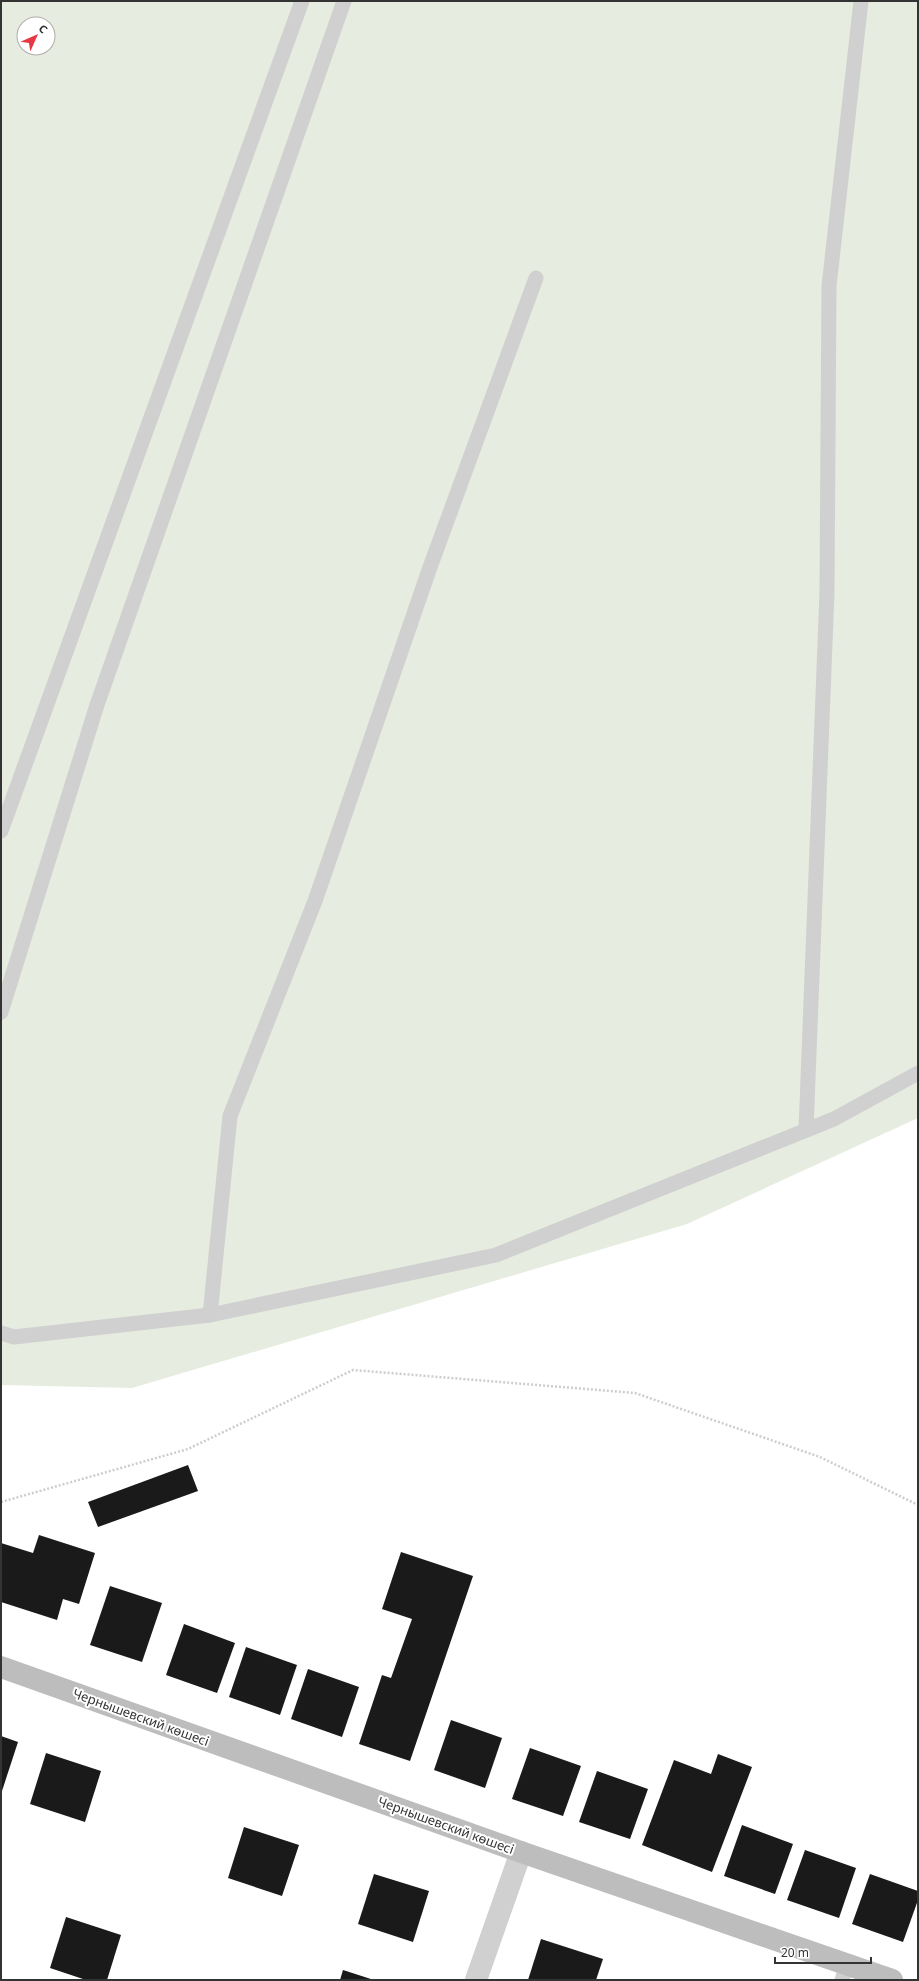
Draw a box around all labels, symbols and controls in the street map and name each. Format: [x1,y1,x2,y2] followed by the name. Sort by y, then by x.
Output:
[16,16,56,56] north arrow
[36,21,51,36] text: С
[70,1684,212,1750] street label: Чернышевский көшесі
[375,1792,517,1858] street label: Чернышевский көшесі
[775,1939,871,1965] scale bar
[781,1944,809,1961] text: 20 m

